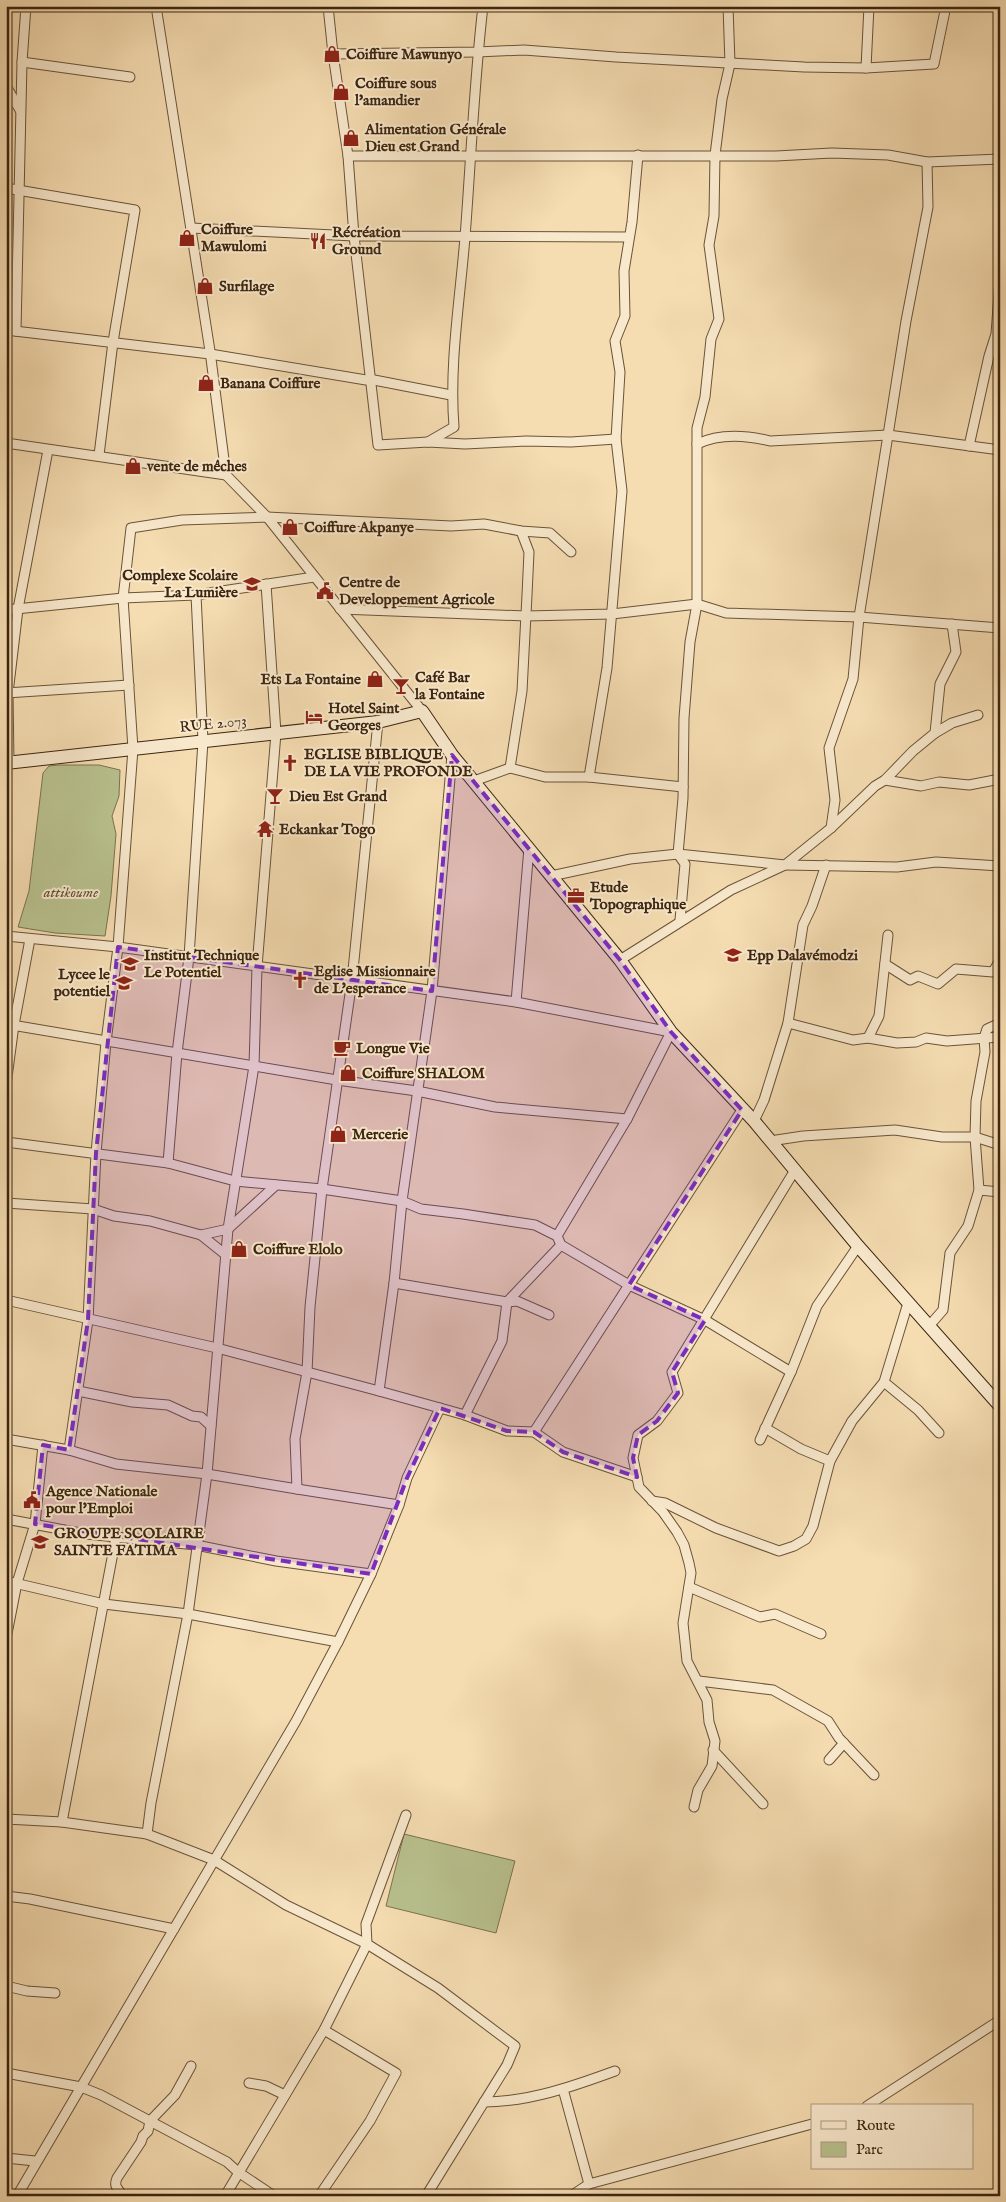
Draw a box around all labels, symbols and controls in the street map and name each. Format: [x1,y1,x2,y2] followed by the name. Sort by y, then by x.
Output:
[322,44,342,64] shop icon: Coiffure Mawunyo
[346,45,462,64] place label: Coiffure Mawunyo
[354,74,437,110] place label: Coiffure sous l'amandier
[331,82,351,102] shop icon: Coiffure sous l'amandier
[364,120,506,156] place label: Alimentation Générale Dieu est Grand
[341,128,361,148] shop icon: Alimentation Générale Dieu est Grand
[201,220,267,256] place label: Coiffure Mawulomi
[332,223,401,259] place label: Récréation Ground
[177,228,197,248] shop icon: Coiffure Mawulomi
[308,231,328,251] restaurant icon: Récréation Ground
[195,276,215,296] shop icon: Surfilage
[219,277,274,296] place label: Surfilage
[196,373,216,393] shop icon: Banana Coiffure
[220,374,321,393] place label: Banana Coiffure
[123,456,143,476] shop icon: vente de mêches
[146,457,248,476] place label: vente de mêches
[280,517,300,537] shop icon: Coiffure Akpanye
[304,518,414,537] place label: Coiffure Akpanye
[122,566,238,602] place label: Complexe Scolaire La Lumière
[339,573,495,609] place label: Centre de Developpement Agricole
[242,574,262,594] school or university icon: Complexe Scolaire La Lumière
[315,581,335,601] public building icon: Centre de Developpement Agricole
[414,668,485,704] place label: Café Bar la Fontaine
[365,669,385,689] shop icon: Ets La Fontaine
[261,670,361,689] place label: Ets La Fontaine
[391,676,411,696] bar icon: Café Bar la Fontaine
[328,699,400,735] place label: Hotel Saint Georges
[304,707,324,727] hotel icon: Hotel Saint Georges
[178,711,248,737] street label: RUE 2.073
[304,745,473,781] place label: EGLISE BIBLIQUE DE LA VIE PROFONDE
[280,753,300,773] church icon: EGLISE BIBLIQUE DE LA VIE PROFONDE
[265,786,285,806] bar icon: Dieu Est Grand
[289,787,388,806] place label: Dieu Est Grand
[255,819,275,839] temple icon: Eckankar Togo
[279,820,375,839] place label: Eckankar Togo
[589,878,686,914] place label: Etude Topographique
[43,883,98,902] park label: attikoume
[566,886,586,906] office icon: Etude Topographique
[723,945,743,965] school or university icon: Epp Dalavémodzi
[144,946,259,982] place label: Institut Technique Le Potentiel
[747,946,858,965] place label: Epp Dalavémodzi
[120,954,140,974] school or university icon: Institut Technique Le Potentiel
[314,962,436,998] place label: Eglise Missionnaire de L'esperance
[53,965,111,1001] place label: Lycee le potentiel
[290,970,310,990] church icon: Eglise Missionnaire de L'esperance
[114,973,134,993] school or university icon: Lycee le potentiel
[332,1038,352,1058] cafe icon: Longue Vie
[356,1039,430,1058] place label: Longue Vie
[338,1063,358,1083] shop icon: Coiffure SHALOM
[362,1064,485,1083] place label: Coiffure SHALOM
[328,1124,348,1144] shop icon: Mercerie
[352,1125,408,1144] place label: Mercerie
[229,1239,249,1259] shop icon: Coiffure Elolo
[253,1240,343,1259] place label: Coiffure Elolo
[45,1482,157,1518] place label: Agence Nationale pour l'Emploi
[22,1490,42,1510] public building icon: Agence Nationale pour l'Emploi
[54,1524,204,1560] place label: GROUPE SCOLAIRE SAINTE FATIMA
[30,1532,50,1552] school or university icon: GROUPE SCOLAIRE SAINTE FATIMA
[811,2104,974,2170] legend
[856,2116,895,2135] text: Route
[856,2140,883,2159] text: Parc

